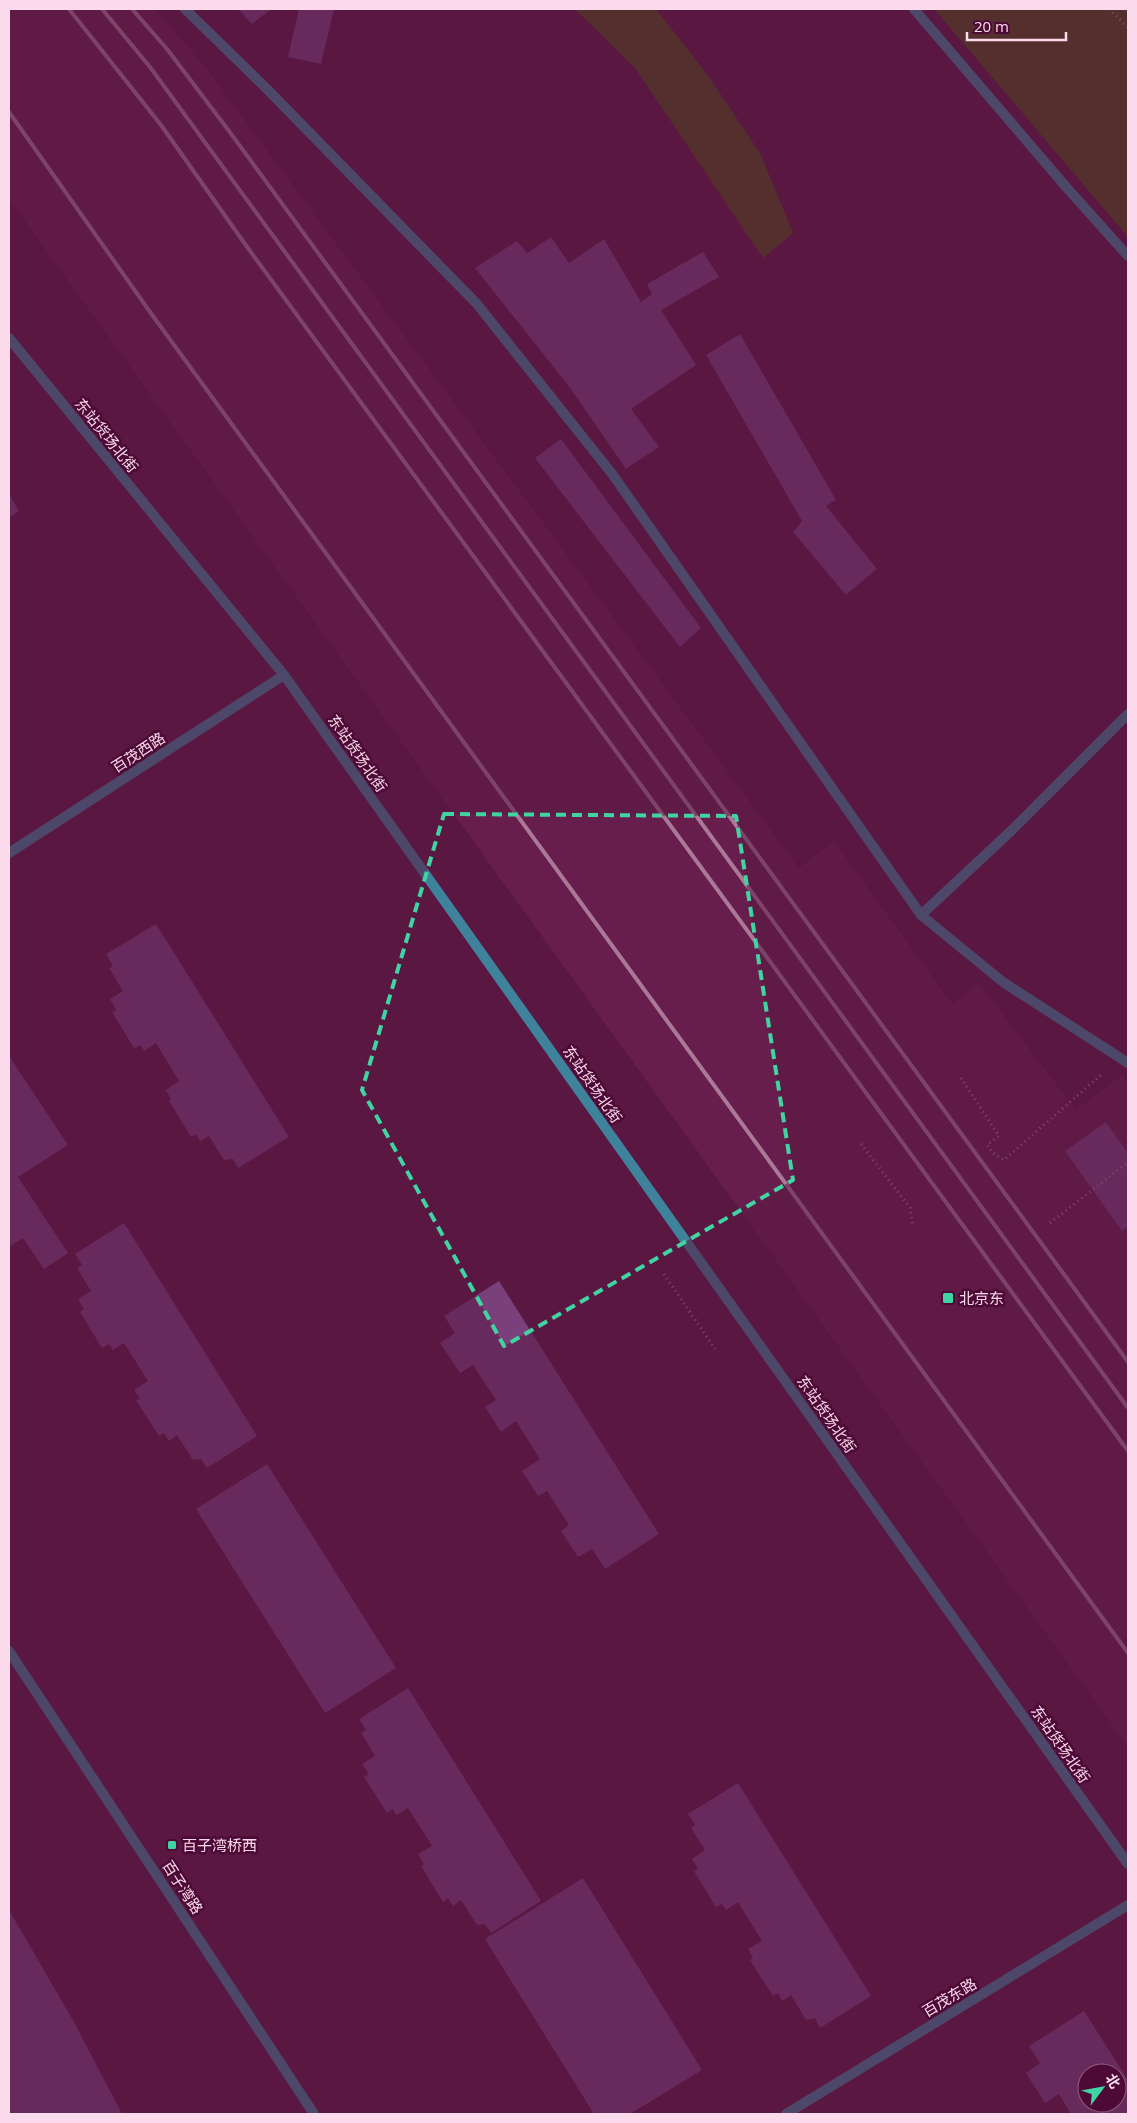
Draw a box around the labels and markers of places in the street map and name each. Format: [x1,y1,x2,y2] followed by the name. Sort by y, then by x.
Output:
[959,1288,1004,1308] place label: 北京东
[941,1291,955,1305] marker: 北京东
[182,1835,257,1855] place label: 百子湾桥西
[166,1839,178,1851] marker: 百子湾桥西

